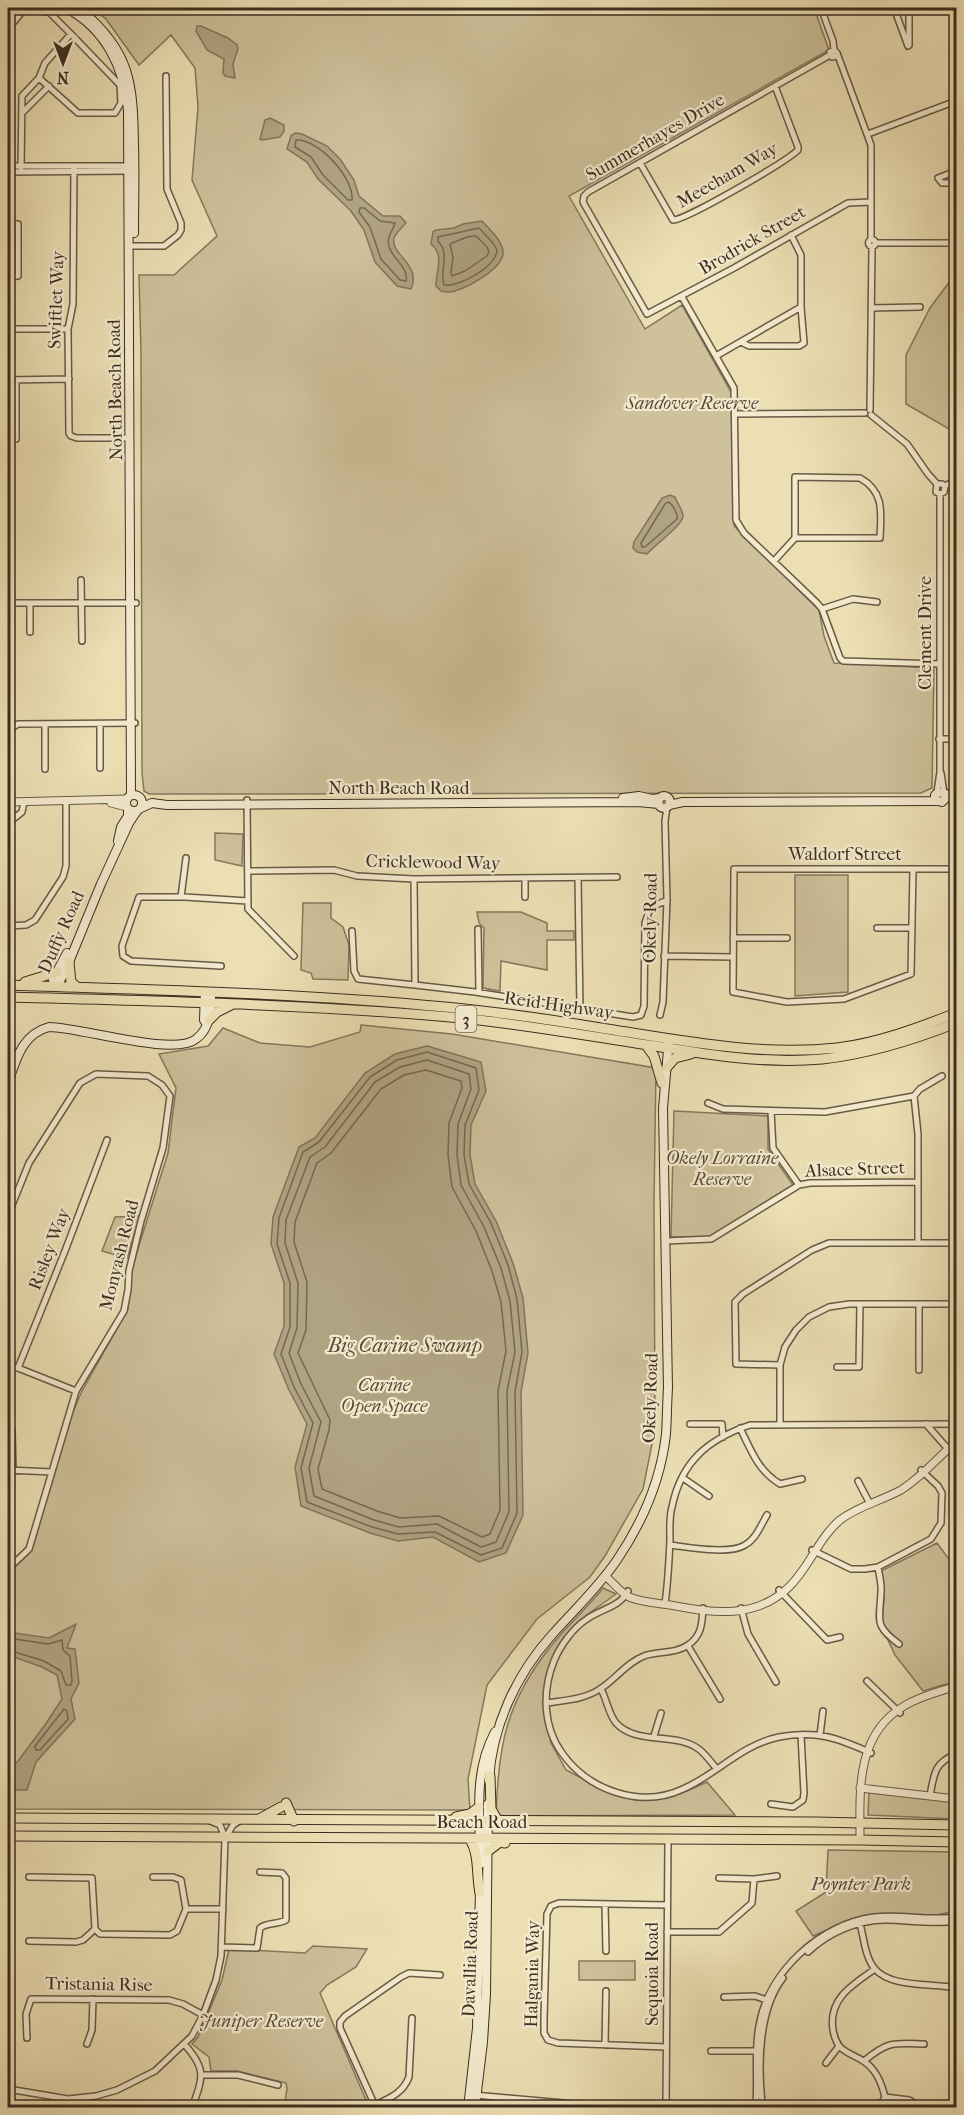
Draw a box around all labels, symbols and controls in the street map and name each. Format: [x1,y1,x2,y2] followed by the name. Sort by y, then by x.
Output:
[33,33,93,93] north arrow
[56,68,69,87] text: N
[582,89,728,186] street label: Summerhayes Drive
[673,137,783,213] street label: Meecham Way
[695,201,810,279] street label: Brodrick Street
[44,249,69,349] street label: Swiftlet Way
[104,319,127,461] street label: North Beach Road
[625,393,759,414] park label: Sandover Reserve
[915,576,936,690] street label: Clement Drive
[328,778,470,799] street label: North Beach Road
[787,844,902,865] street label: Waldorf Street
[365,851,502,874] street label: Cricklewood Way
[639,873,662,963] street label: Okely Road
[34,888,89,977] street label: Duffy Road
[503,987,616,1024] street label: Reid Highway
[456,1006,476,1032] road number: 3
[666,1148,779,1190] park label: Okely Lorraine Reserve
[804,1157,906,1182] street label: Alsace Street
[96,1197,143,1313] street label: Monyash Road
[24,1204,75,1293] street label: Risley Way
[327,1334,482,1357] water label: Big Carine Swamp
[638,1352,663,1443] street label: Okely Road
[341,1375,428,1417] park label: Carine Open Space
[437,1812,528,1833] street label: Beach Road
[810,1874,911,1895] park label: Poynter Park
[458,1910,483,2018] street label: Davallia Road
[521,1919,544,2028] street label: Halgania Way
[642,1922,663,2026] street label: Sequoia Road
[45,1973,153,1996] street label: Tristania Rise
[199,2011,324,2032] park label: Juniper Reserve

